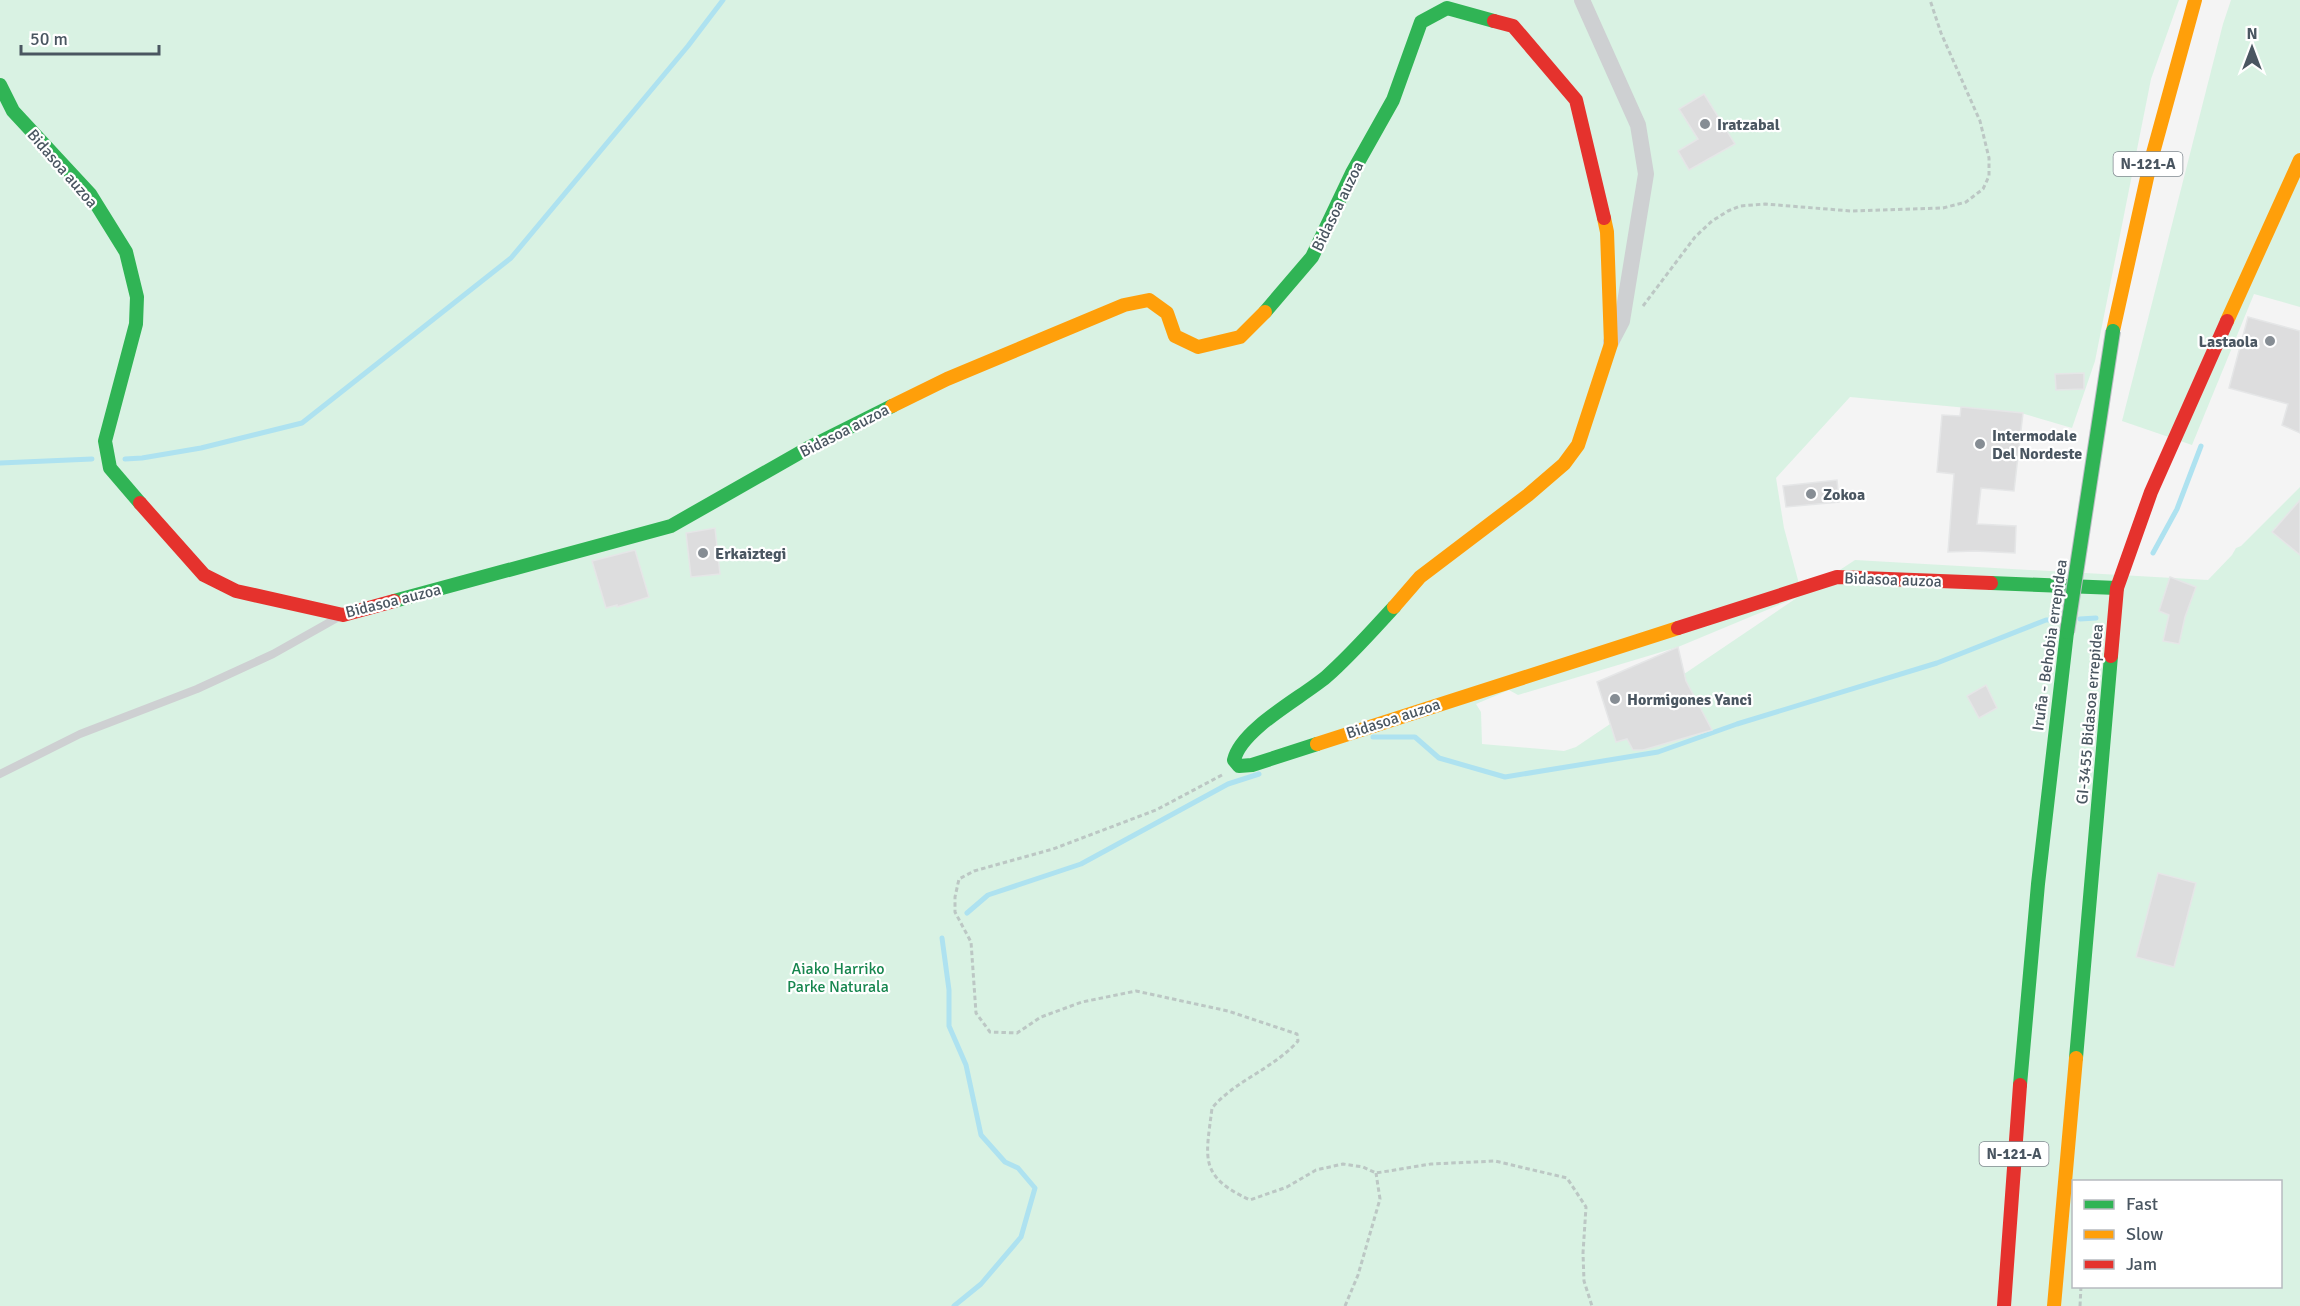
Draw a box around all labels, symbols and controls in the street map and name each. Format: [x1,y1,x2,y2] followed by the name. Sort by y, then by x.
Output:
[21,18,159,56] scale bar
[2222,18,2282,78] north arrow
[2246,24,2258,44] text: N
[30,28,68,50] text: 50 m
[1717,115,1780,135] place label: Iratzabal
[1698,117,1712,131] marker: Iratzabal
[23,125,102,212] street label: Bidasoa auzoa
[2114,152,2182,176] road number: N-121-A
[1307,158,1368,255] street label: Bidasoa auzoa
[2199,332,2258,352] place label: Lastaola
[2263,334,2277,348] marker: Lastaola
[796,400,893,462] street label: Bidasoa auzoa
[1992,426,2082,464] place label: Intermodale Del Nordeste
[1973,437,1987,451] marker: Intermodale Del Nordeste
[1823,485,1865,505] place label: Zokoa
[1804,487,1818,501] marker: Zokoa
[715,544,786,564] place label: Erkaiztegi
[696,546,710,560] marker: Erkaiztegi
[2028,558,2072,732] street label: Iruña - Behobia errepidea
[1844,568,1942,592] street label: Bidasoa auzoa
[343,579,443,623] street label: Bidasoa auzoa
[2072,623,2108,805] street label: GI-3455 Bidasoa errepidea
[1627,690,1752,710] place label: Hormigones Yanci
[1608,692,1622,706] marker: Hormigones Yanci
[1344,694,1443,744] street label: Bidasoa auzoa
[787,959,889,997] park label: Aiako Harriko Parke Naturala
[1980,1142,2048,1166] road number: N-121-A
[2072,1180,2282,1288] legend
[2126,1193,2158,1215] text: Fast
[2126,1223,2163,1245] text: Slow
[2126,1253,2157,1275] text: Jam

